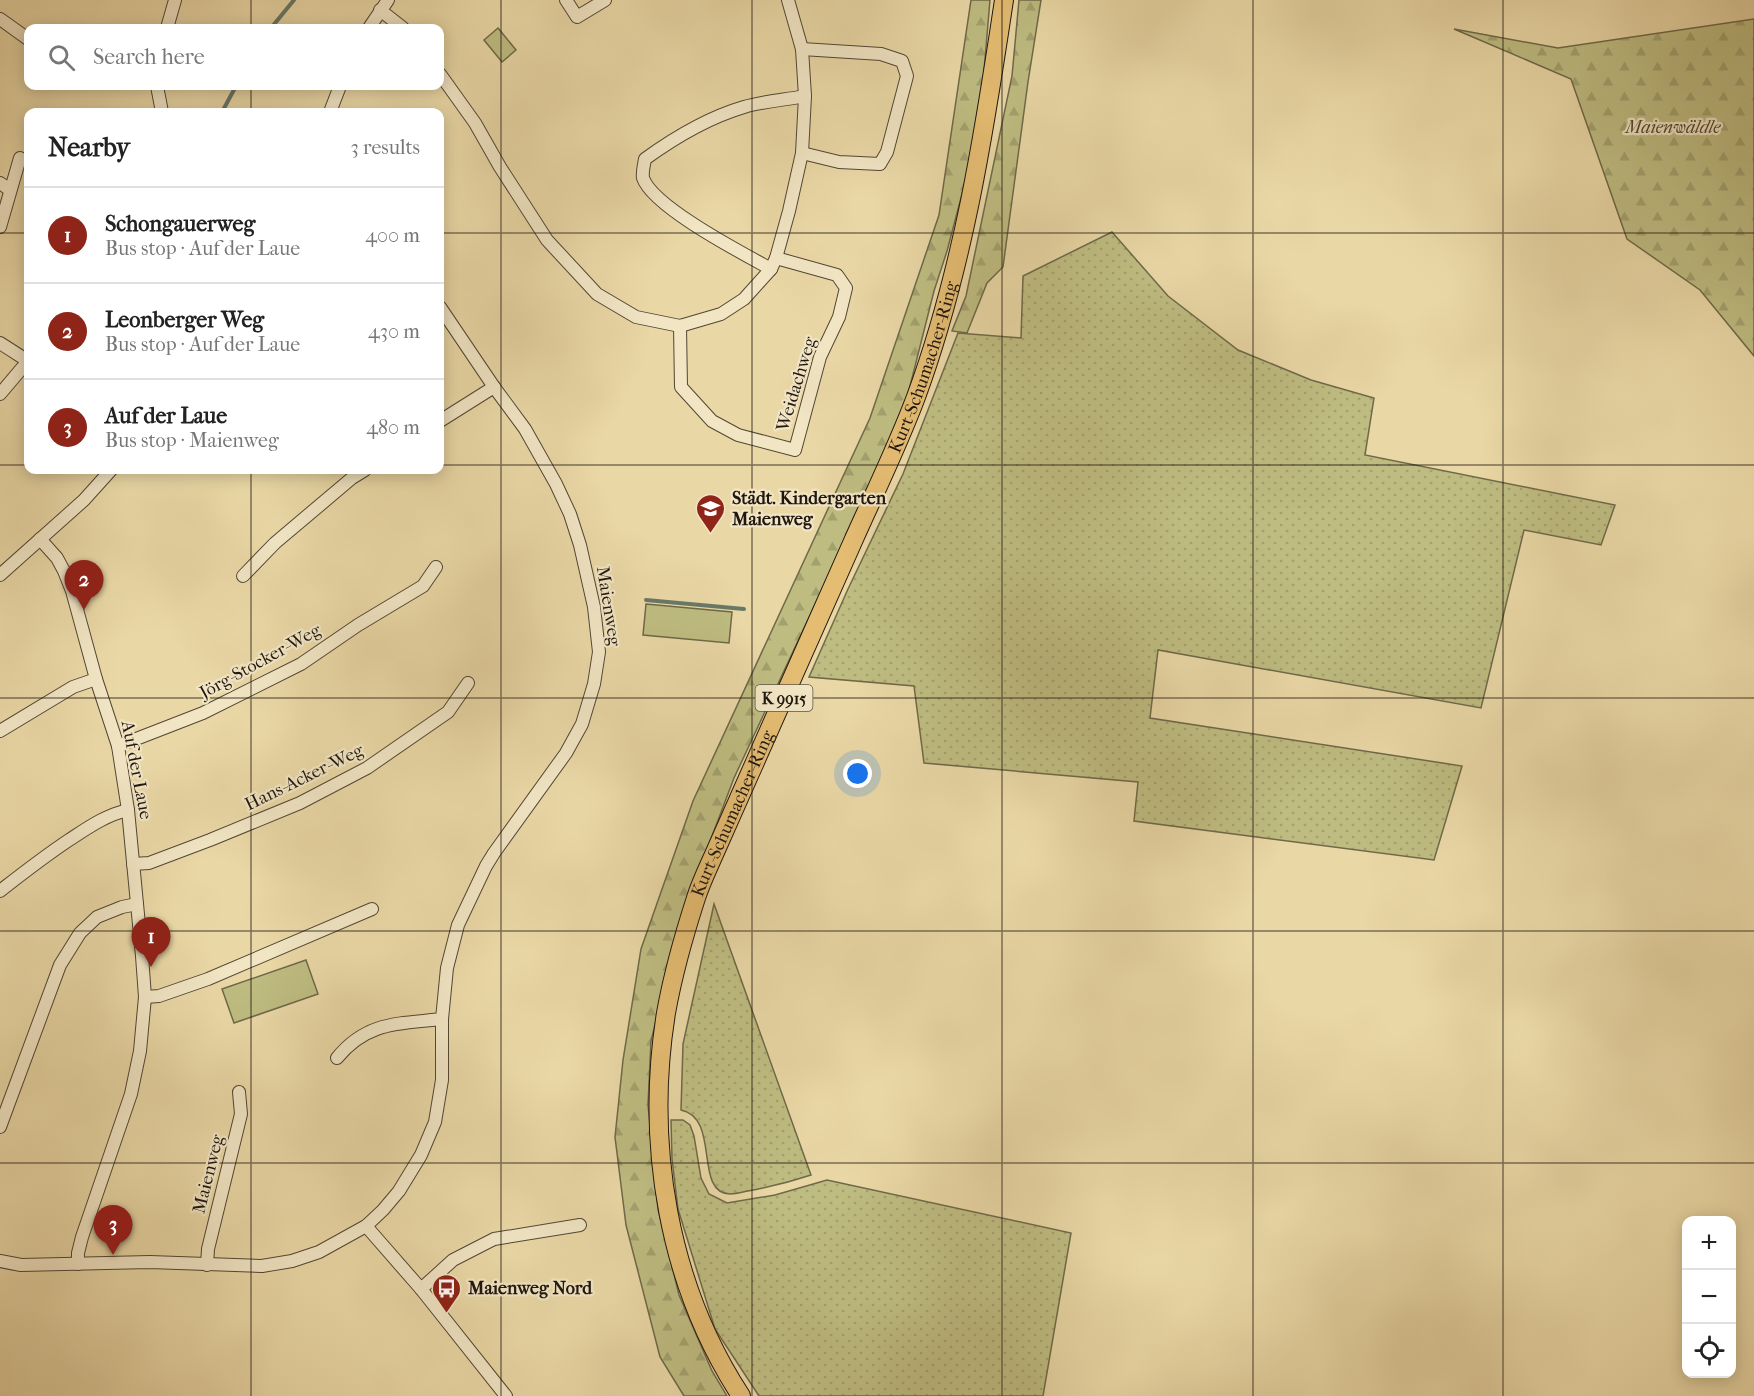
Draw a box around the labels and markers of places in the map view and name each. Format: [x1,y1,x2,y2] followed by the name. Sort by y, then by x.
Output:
[731,488,887,530] place label: Städt. Kindergarten Maienweg
[695,492,727,534] school or university icon: Städt. Kindergarten Maienweg
[64,560,104,610] pin: 2
[132,918,170,967] pin: 1
[94,1206,132,1255] pin: 3
[431,1272,463,1314] bus stop icon: Maienweg Nord
[467,1278,593,1299] place label: Maienweg Nord

